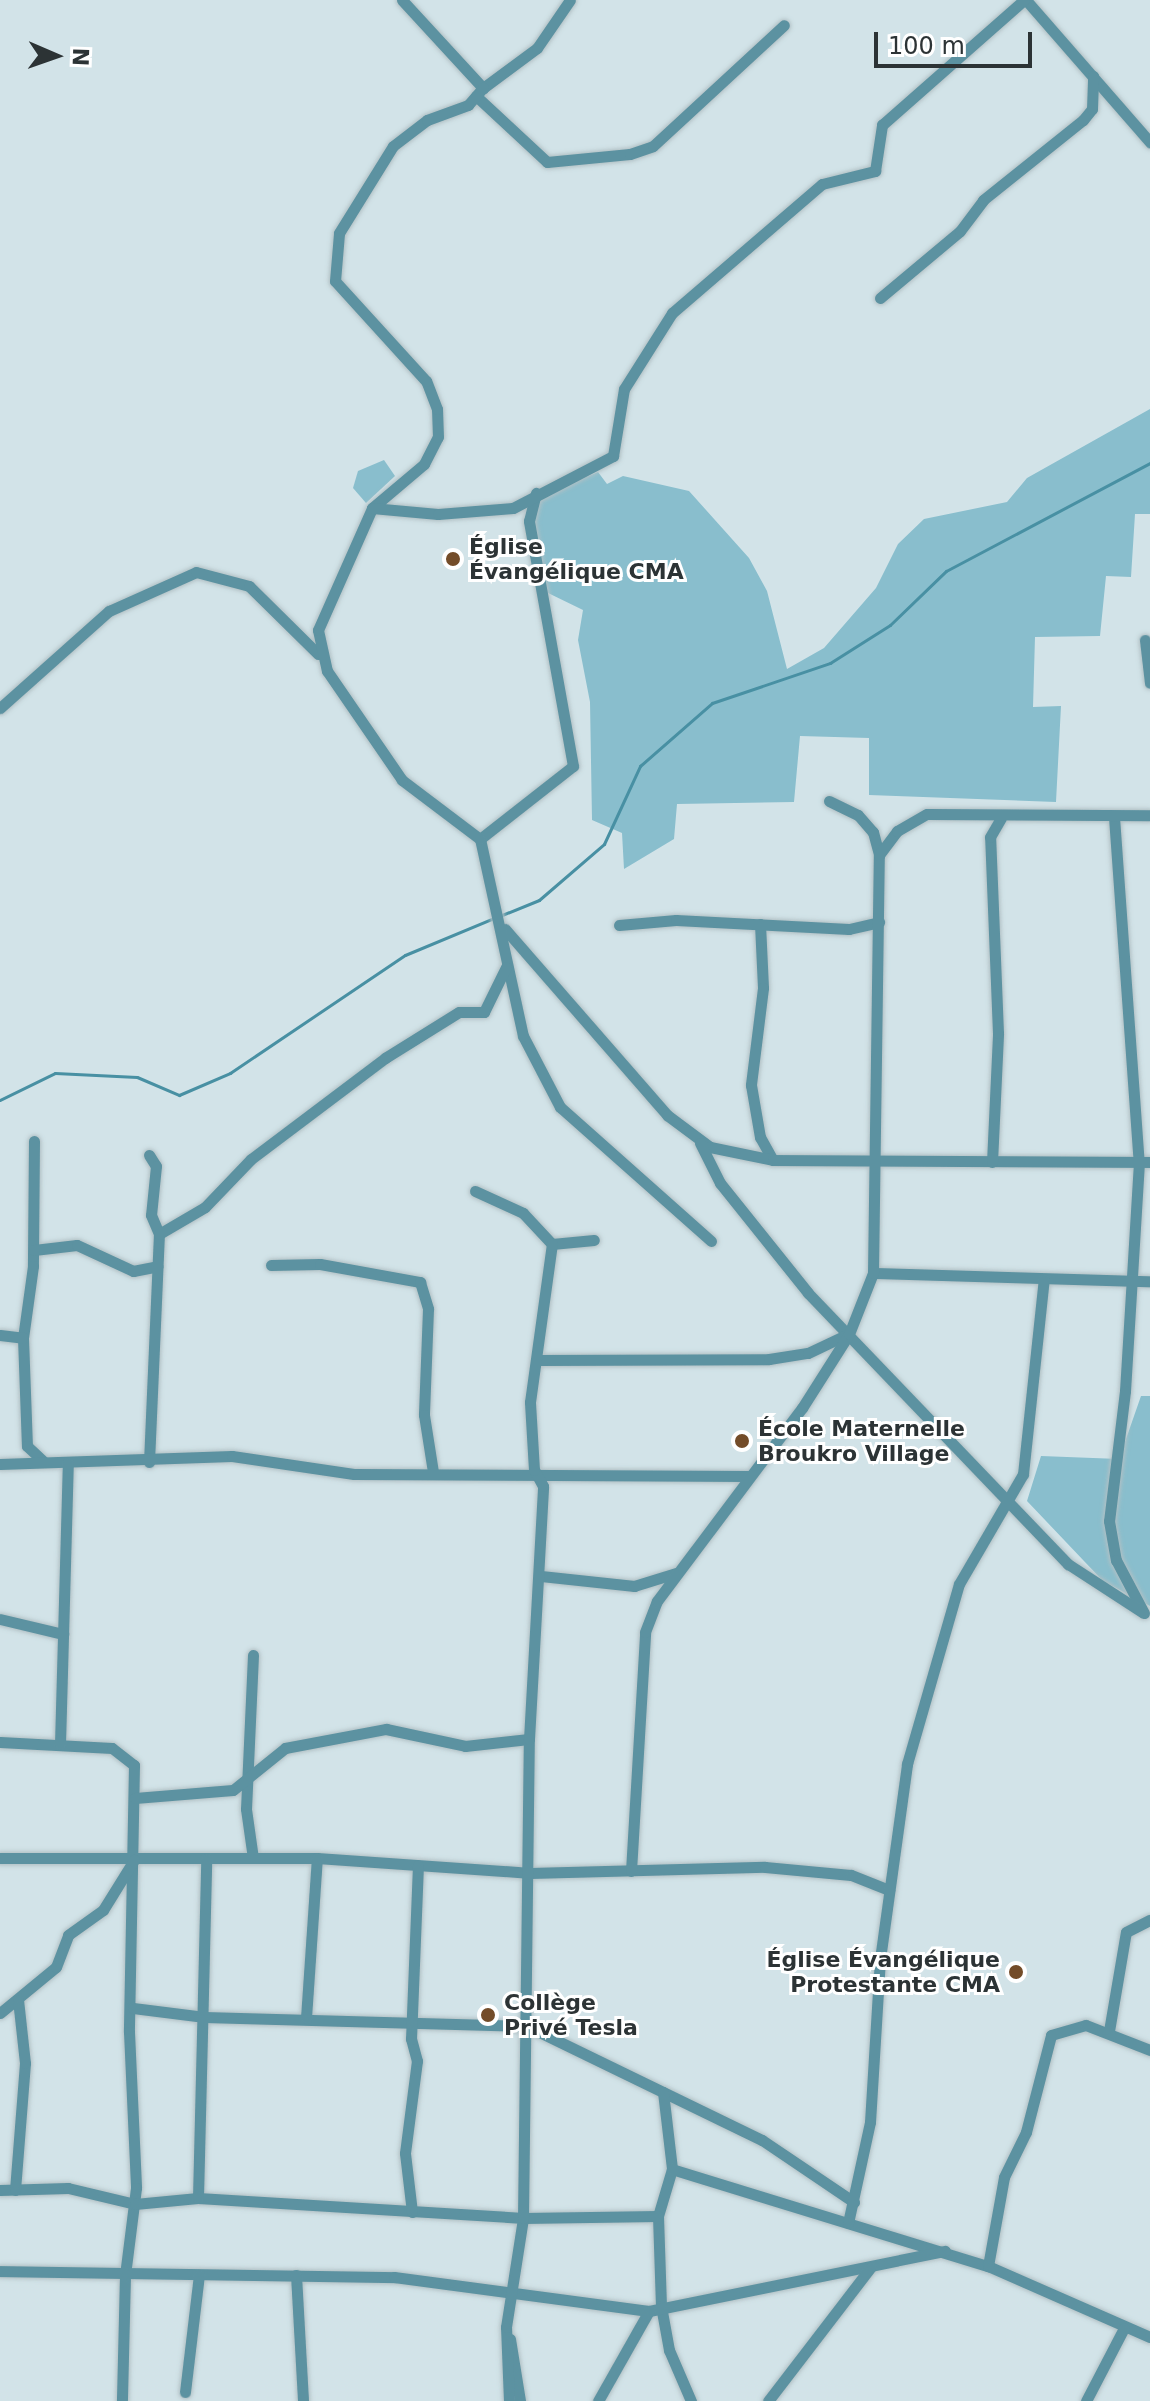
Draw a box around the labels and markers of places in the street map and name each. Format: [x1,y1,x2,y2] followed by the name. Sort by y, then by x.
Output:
[469,533,684,584] place label: Église Évangélique CMA
[444,550,462,568] marker: Église Évangélique CMA
[758,1415,965,1466] place label: École Maternelle Broukro Village
[733,1432,751,1450] marker: École Maternelle Broukro Village
[767,1946,1000,1998] place label: Église Évangélique Protestante CMA
[1007,1963,1025,1981] marker: Église Évangélique Protestante CMA
[504,1989,638,2040] place label: Collège Privé Tesla
[479,2006,497,2024] marker: Collège Privé Tesla

